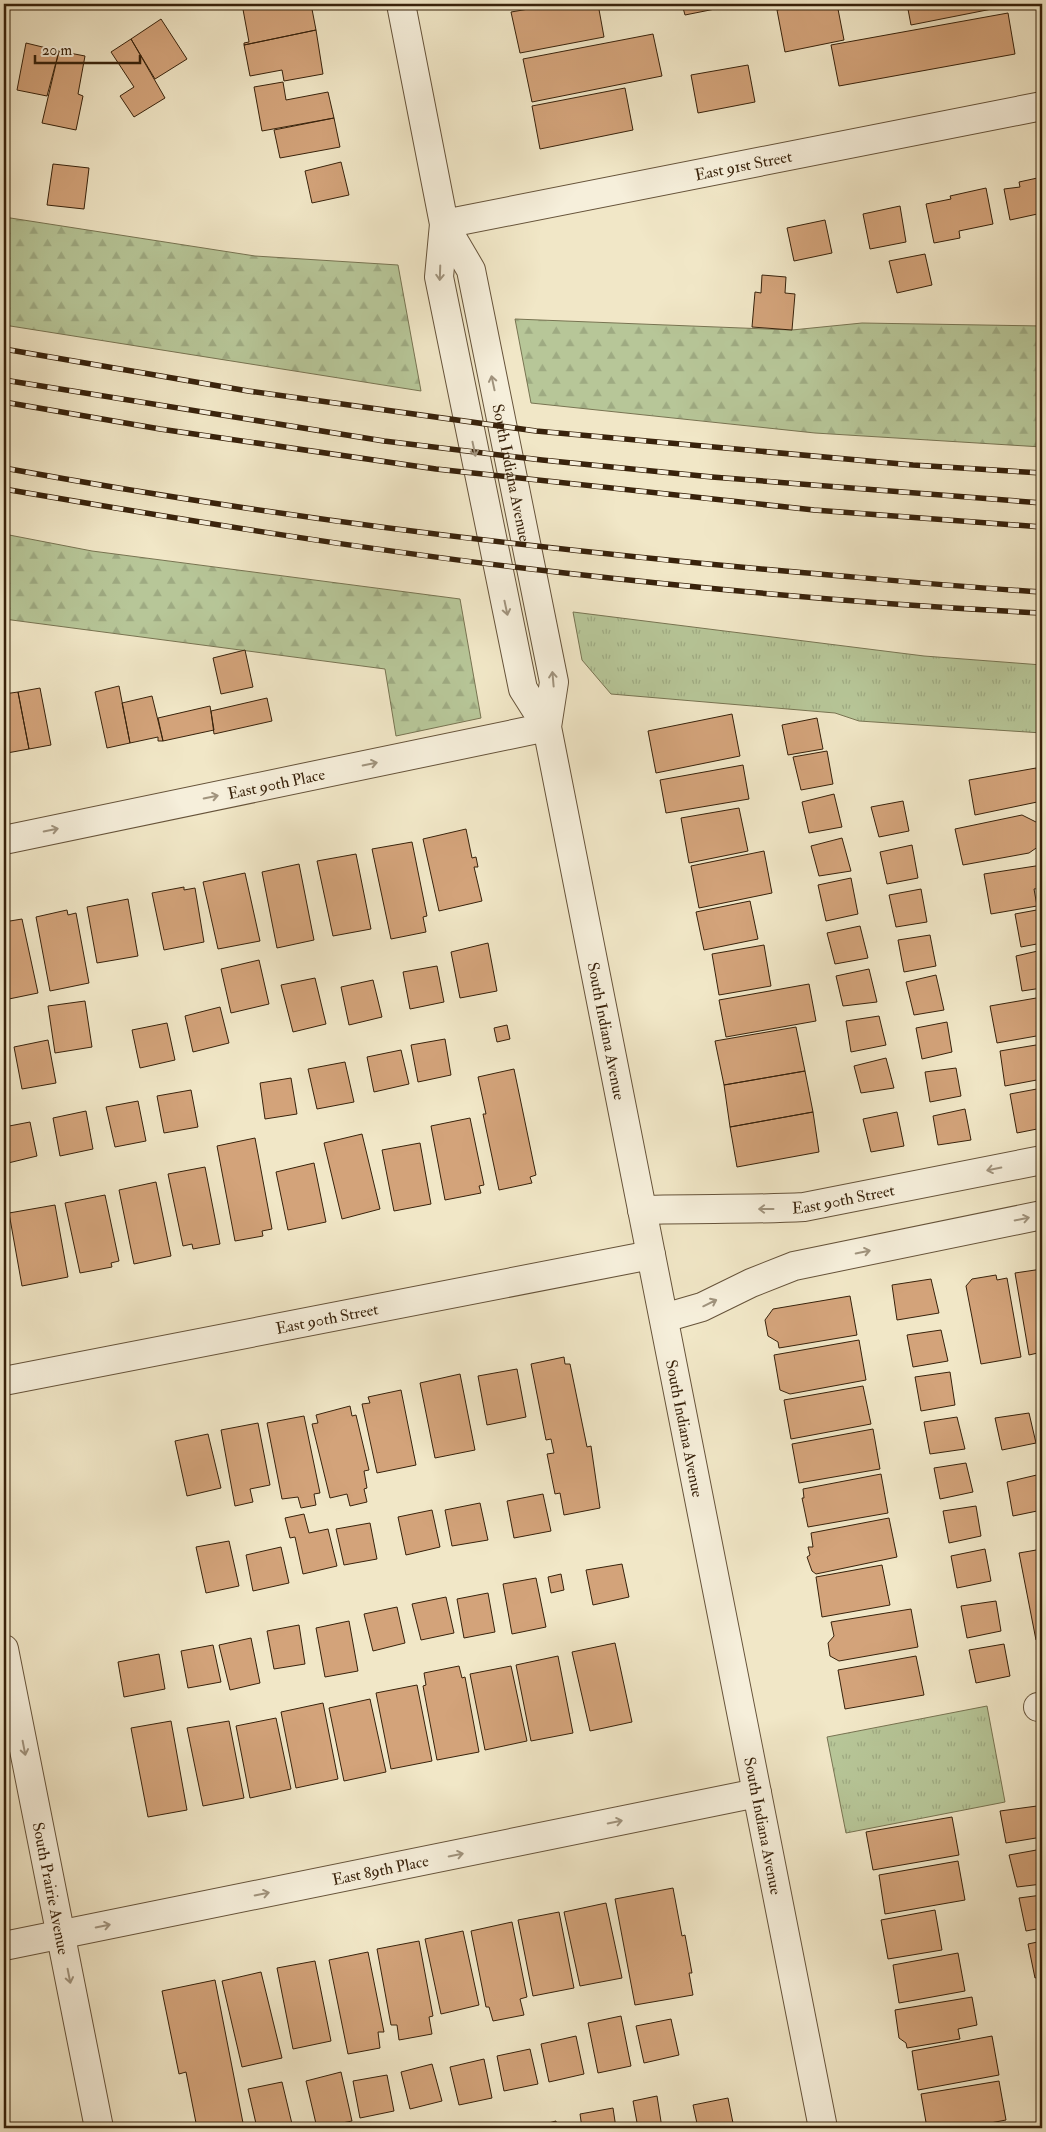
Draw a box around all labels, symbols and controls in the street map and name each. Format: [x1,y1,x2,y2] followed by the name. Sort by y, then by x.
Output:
[35,32,140,64] scale bar
[42,41,72,60] text: 20 m
[693,147,794,185] street label: East 91st Street
[435,264,445,280] one-way arrow
[488,375,498,391] one-way arrow
[487,402,535,544] street label: South Indiana Avenue
[470,441,479,457] one-way arrow
[502,600,512,616] one-way arrow
[548,672,557,688] one-way arrow
[361,759,377,769] one-way arrow
[226,764,327,804] street label: East 90th Place
[202,792,218,801] one-way arrow
[43,825,59,834] one-way arrow
[583,961,629,1102] street label: South Indiana Avenue
[987,1165,1003,1174] one-way arrow
[791,1180,896,1219] street label: East 90th Street
[758,1204,774,1214] one-way arrow
[1014,1214,1030,1223] one-way arrow
[854,1246,870,1256] one-way arrow
[702,1298,717,1307] one-way arrow
[274,1299,380,1339] street label: East 90th Street
[661,1358,708,1499] street label: South Indiana Avenue
[19,1740,29,1756] one-way arrow
[739,1755,786,1897] street label: South Indiana Avenue
[607,1817,623,1826] one-way arrow
[28,1821,73,1957] street label: South Prairie Avenue
[447,1849,463,1859] one-way arrow
[330,1851,431,1890] street label: East 89th Place
[254,1889,270,1898] one-way arrow
[95,1921,111,1931] one-way arrow
[65,1968,74,1984] one-way arrow

